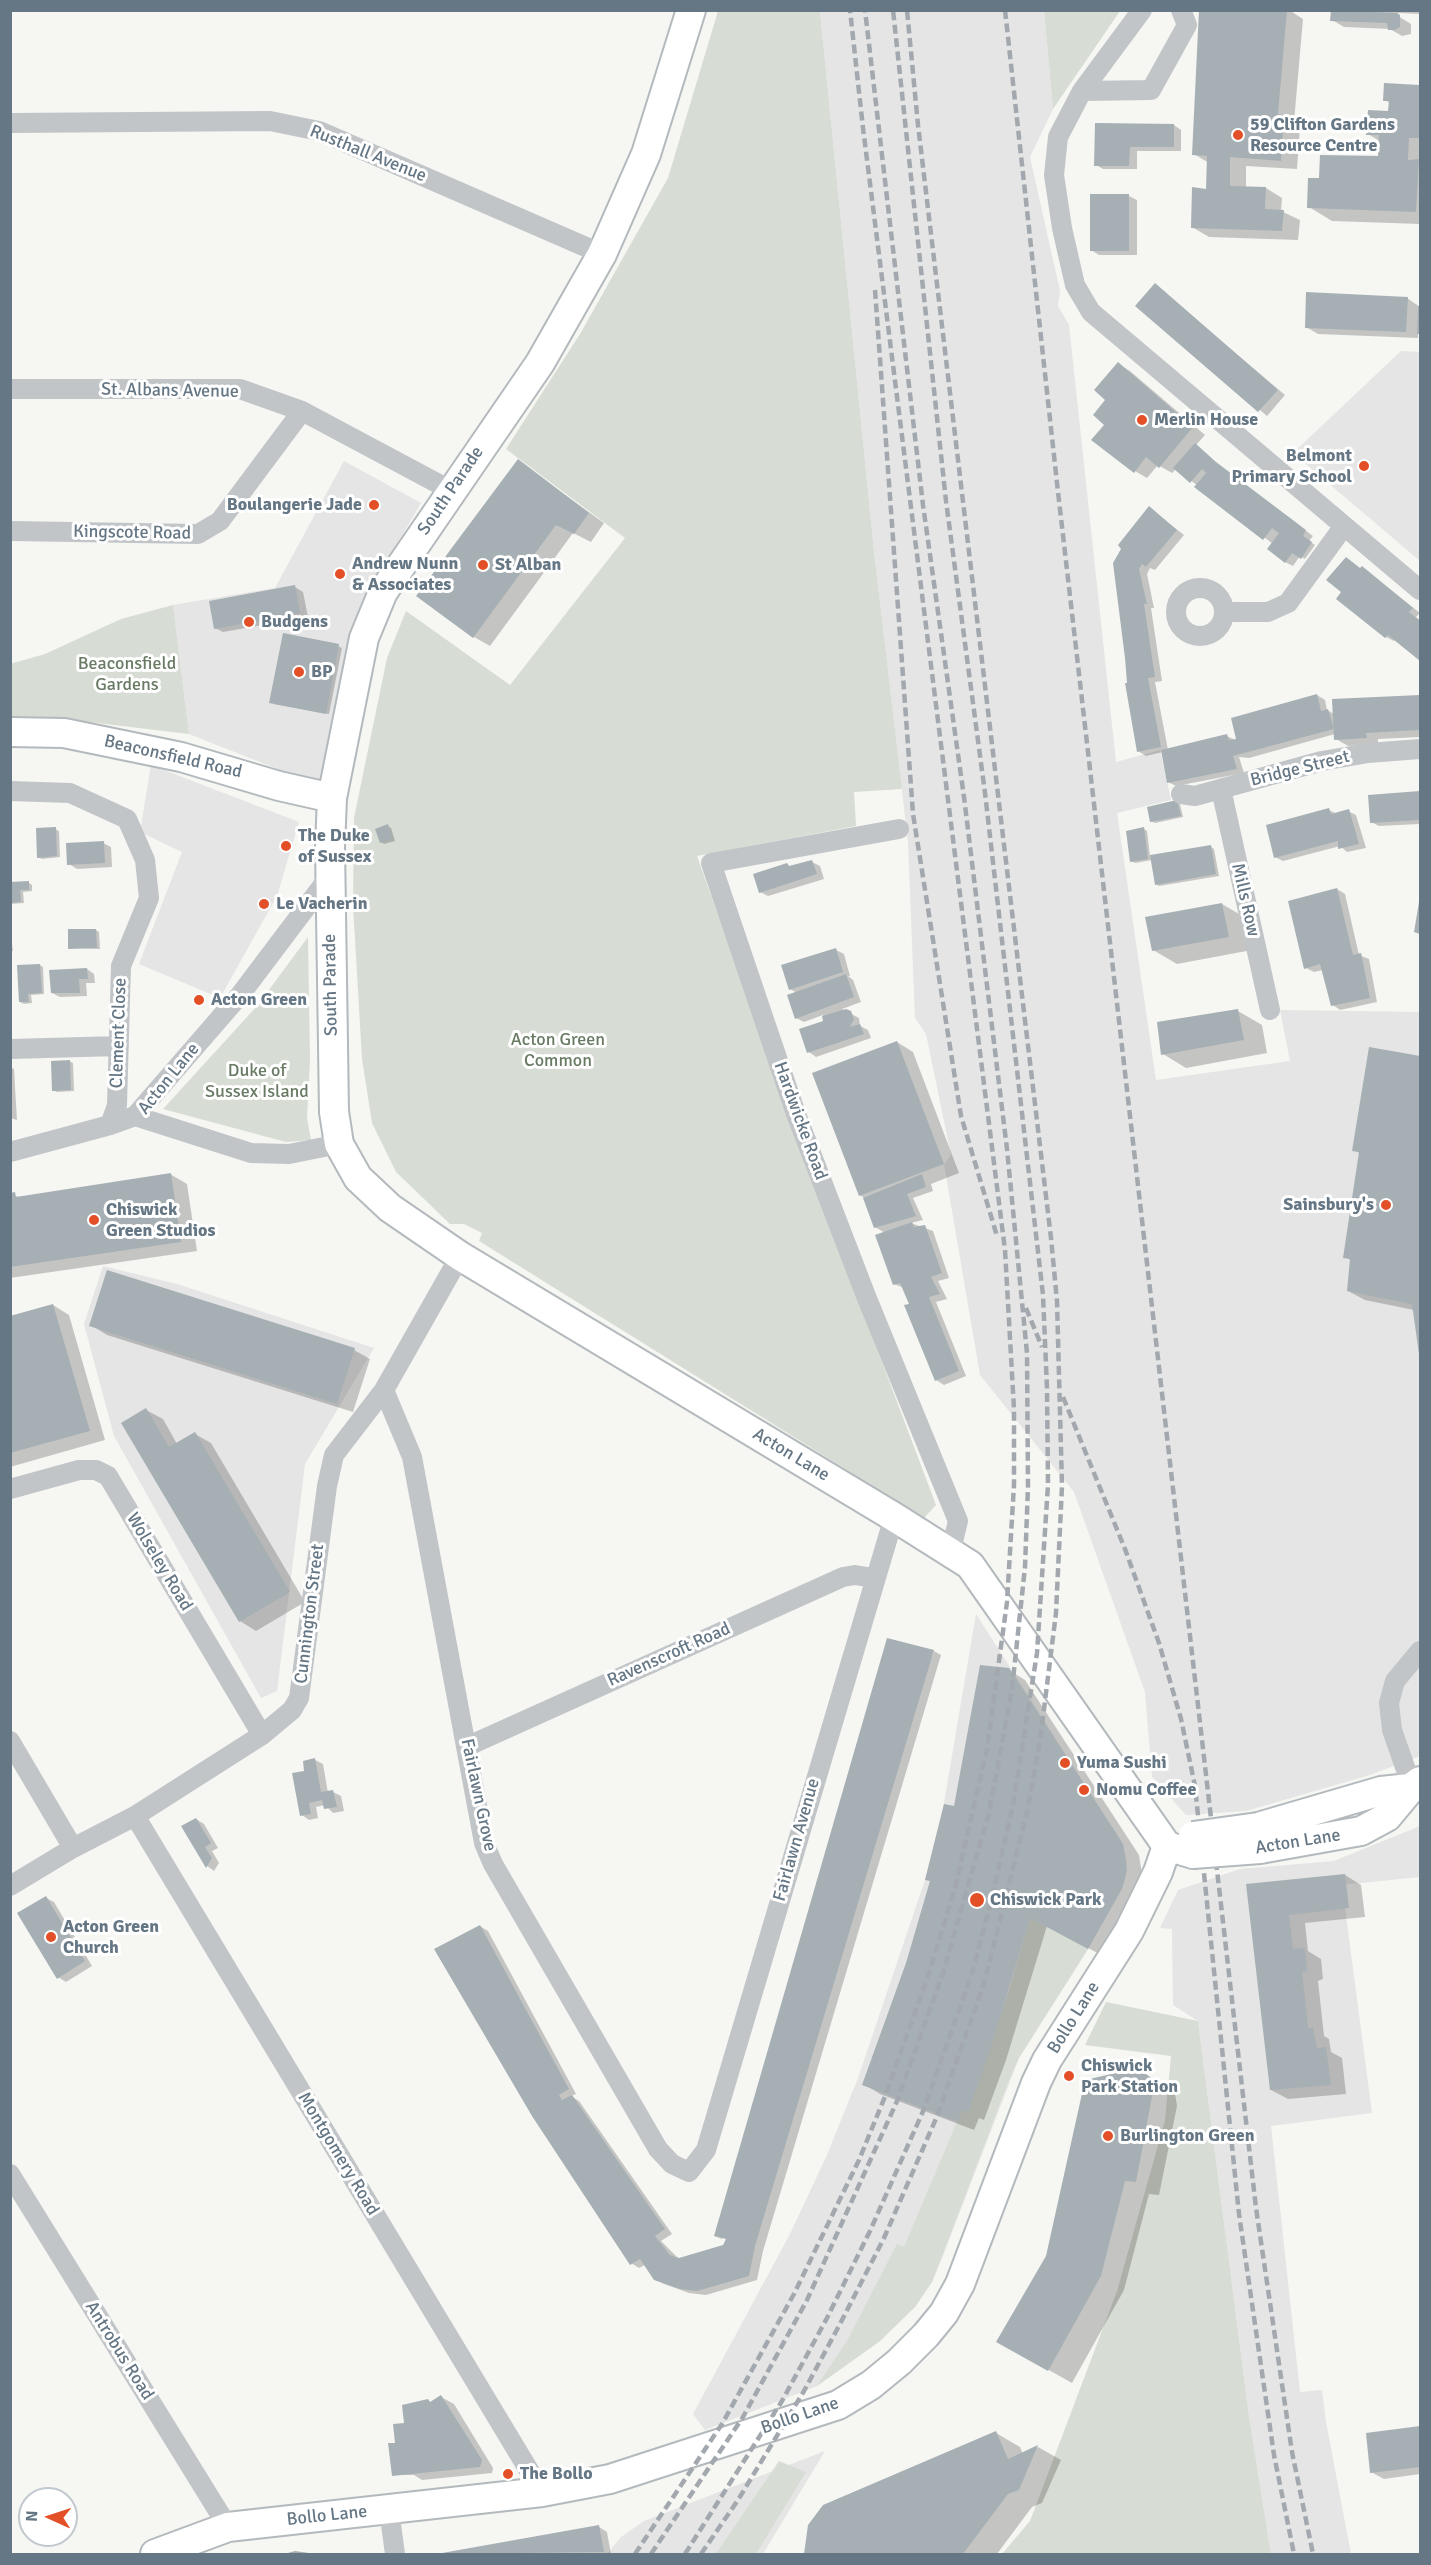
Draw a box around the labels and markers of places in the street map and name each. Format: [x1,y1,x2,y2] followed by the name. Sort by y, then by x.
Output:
[1250,114,1395,156] place label: 59 Clifton Gardens Resource Centre
[1231,128,1245,142] marker: 59 Clifton Gardens Resource Centre
[1154,409,1258,431] place label: Merlin House
[1135,413,1149,427] marker: Merlin House
[1232,445,1352,488] place label: Belmont Primary School
[1357,459,1371,473] marker: Belmont Primary School
[227,494,362,516] place label: Boulangerie Jade
[367,498,381,512] marker: Boulangerie Jade
[352,553,458,596] place label: Andrew Nunn & Associates
[495,554,561,576] place label: St Alban
[476,558,490,572] marker: St Alban
[333,567,347,581] marker: Andrew Nunn & Associates
[261,611,328,633] place label: Budgens
[242,615,256,629] marker: Budgens
[311,661,333,683] place label: BP
[292,665,306,679] marker: BP
[298,825,371,868] place label: The Duke of Sussex
[279,839,293,853] marker: The Duke of Sussex
[276,893,368,915] place label: Le Vacherin
[257,897,271,911] marker: Le Vacherin
[211,989,307,1011] place label: Acton Green
[192,993,206,1007] marker: Acton Green
[1283,1194,1374,1216] place label: Sainsbury's
[1379,1198,1393,1212] marker: Sainsbury's
[106,1199,215,1242] place label: Chiswick Green Studios
[87,1213,101,1227] marker: Chiswick Green Studios
[1077,1752,1167,1774] place label: Yuma Sushi
[1058,1756,1072,1770] marker: Yuma Sushi
[1096,1779,1196,1801] place label: Nomu Coffee
[1077,1783,1091,1797] marker: Nomu Coffee
[990,1889,1101,1911] place label: Chiswick Park
[968,1891,986,1909] marker: Chiswick Park
[63,1916,159,1958] place label: Acton Green Church
[44,1930,58,1944] marker: Acton Green Church
[1081,2055,1178,2098] place label: Chiswick Park Station
[1062,2069,1076,2083] marker: Chiswick Park Station
[1120,2125,1255,2147] place label: Burlington Green
[1101,2129,1115,2143] marker: Burlington Green
[520,2463,593,2485] place label: The Bollo
[501,2467,515,2481] marker: The Bollo

